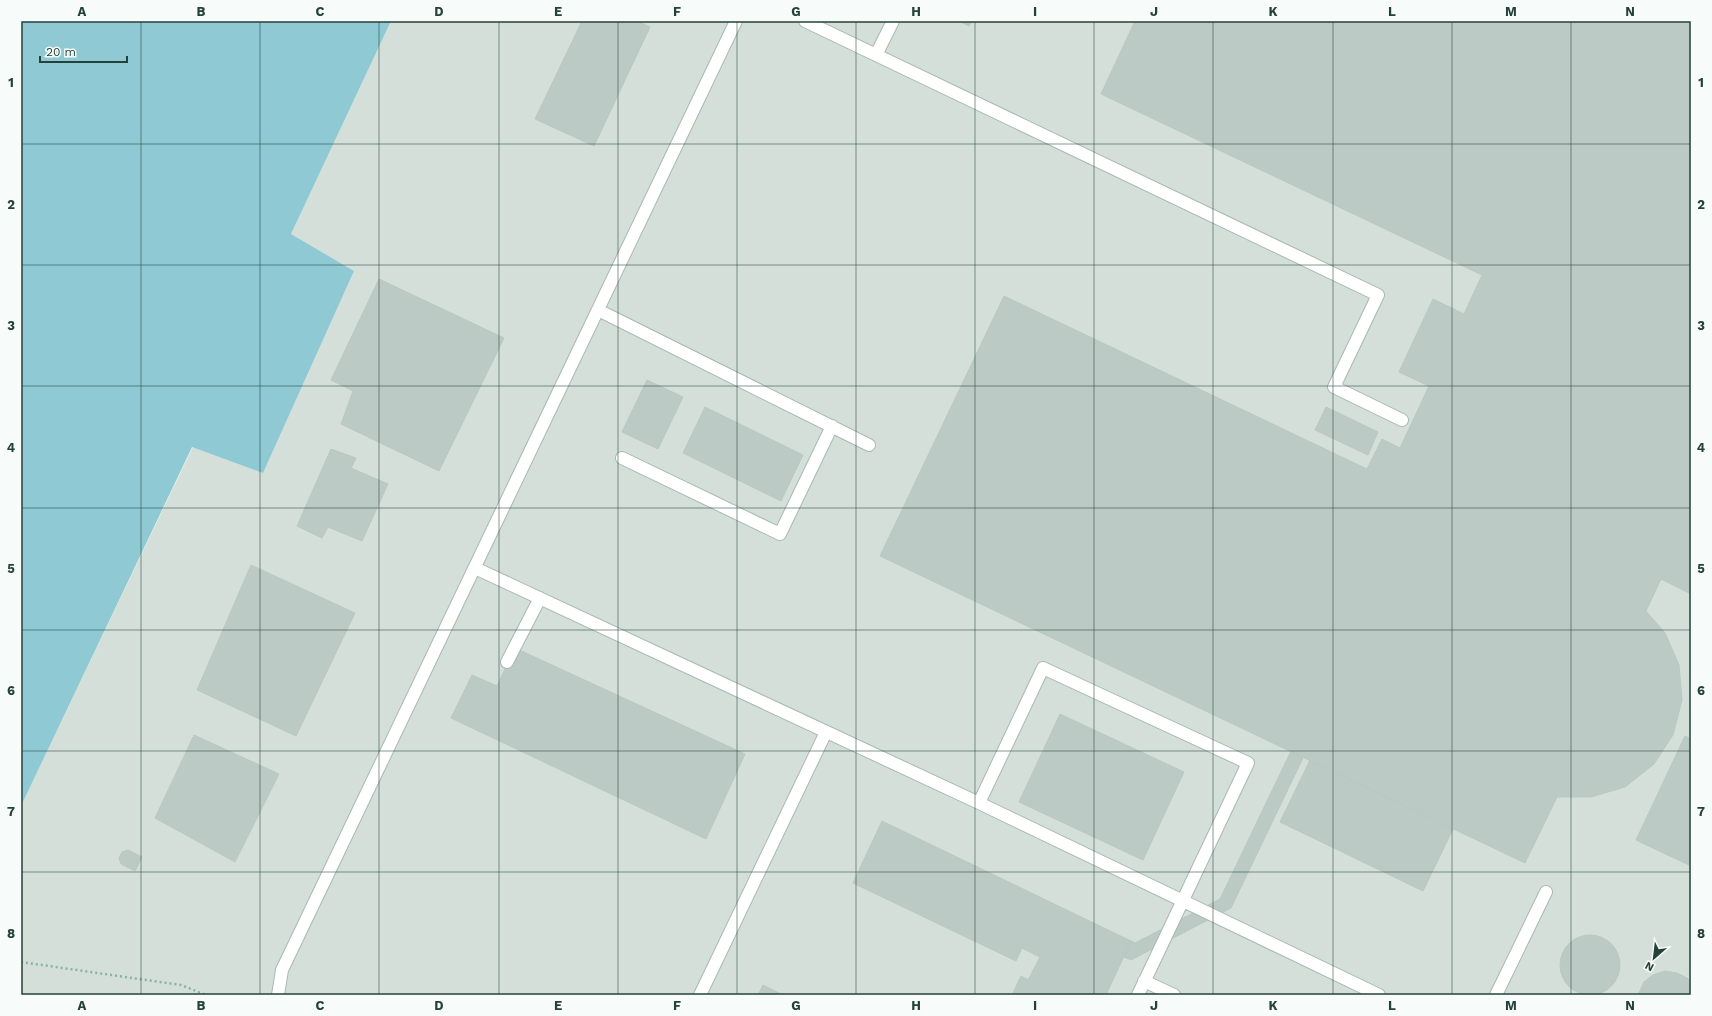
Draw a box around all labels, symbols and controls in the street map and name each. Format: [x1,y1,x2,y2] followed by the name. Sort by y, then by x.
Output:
[78,4,87,19] text: A
[197,4,206,19] text: B
[316,4,325,19] text: C
[434,4,444,19] text: D
[554,4,562,19] text: E
[673,4,681,19] text: F
[791,4,801,19] text: G
[911,4,921,19] text: H
[1033,4,1037,19] text: I
[1150,4,1158,19] text: J
[1268,4,1278,19] text: K
[1388,4,1396,19] text: L
[1505,4,1517,19] text: M
[1625,4,1635,19] text: N
[40,38,127,64] scale bar
[46,45,76,59] text: 20 m
[8,75,14,90] text: 1
[1698,75,1704,90] text: 1
[7,197,15,212] text: 2
[1697,197,1705,212] text: 2
[7,318,15,333] text: 3
[1697,318,1705,333] text: 3
[7,440,16,455] text: 4
[1697,440,1706,455] text: 4
[7,561,15,576] text: 5
[1697,561,1705,576] text: 5
[7,683,15,698] text: 6
[1697,683,1705,698] text: 6
[7,804,15,819] text: 7
[1697,804,1705,819] text: 7
[7,926,15,941] text: 8
[1697,926,1705,941] text: 8
[1634,938,1674,978] north arrow
[1643,959,1656,974] text: N
[78,998,87,1013] text: A
[197,998,206,1013] text: B
[316,998,325,1013] text: C
[434,998,444,1013] text: D
[554,998,562,1013] text: E
[673,998,681,1013] text: F
[791,998,801,1013] text: G
[911,998,921,1013] text: H
[1033,998,1037,1013] text: I
[1150,998,1158,1013] text: J
[1268,998,1278,1013] text: K
[1388,998,1396,1013] text: L
[1505,998,1517,1013] text: M
[1625,998,1635,1013] text: N

